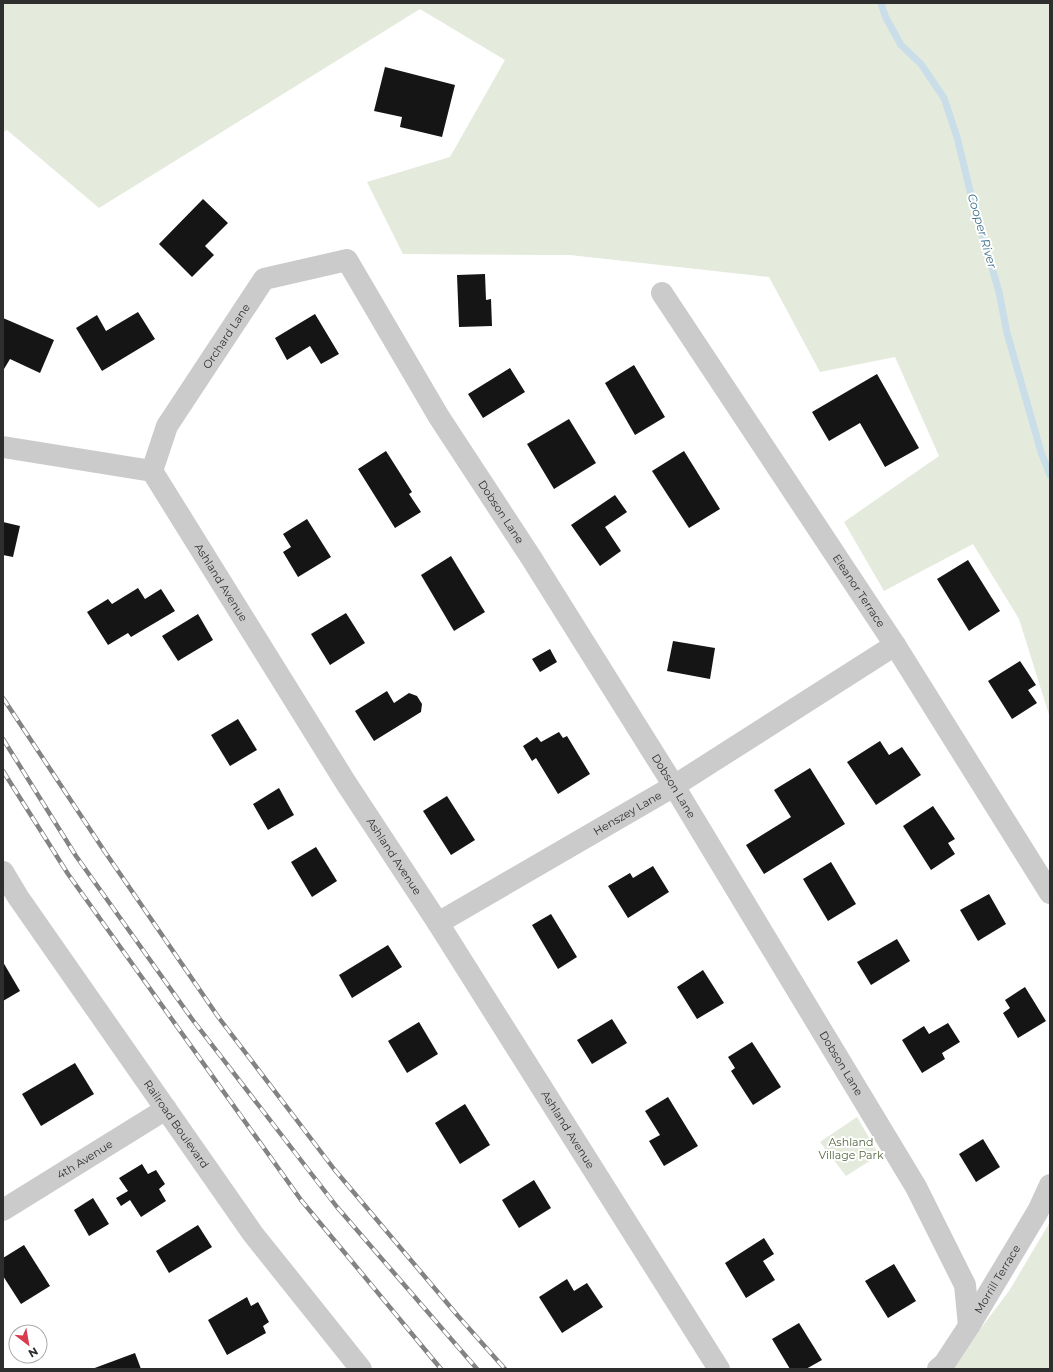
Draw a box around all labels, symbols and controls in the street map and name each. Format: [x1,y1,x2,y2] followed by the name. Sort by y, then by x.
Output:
[965,192,1000,270] water label: Cooper River
[200,301,253,371] street label: Orchard Lane
[475,477,527,547] street label: Dobson Lane
[192,541,251,624] street label: Ashland Avenue
[830,551,889,630] street label: Eleanor Terrace
[649,751,699,821] street label: Dobson Lane
[591,788,664,838] street label: Henszey Lane
[364,815,425,898] street label: Ashland Avenue
[816,1028,866,1098] street label: Dobson Lane
[141,1077,212,1171] street label: Railroad Boulevard
[538,1088,598,1171] street label: Ashland Avenue
[818,1135,884,1162] park label: Ashland Village Park
[54,1137,116,1182] street label: 4th Avenue
[971,1242,1023,1316] street label: Morrill Terrace
[8,1324,48,1364] north arrow
[26,1344,41,1361] text: N

